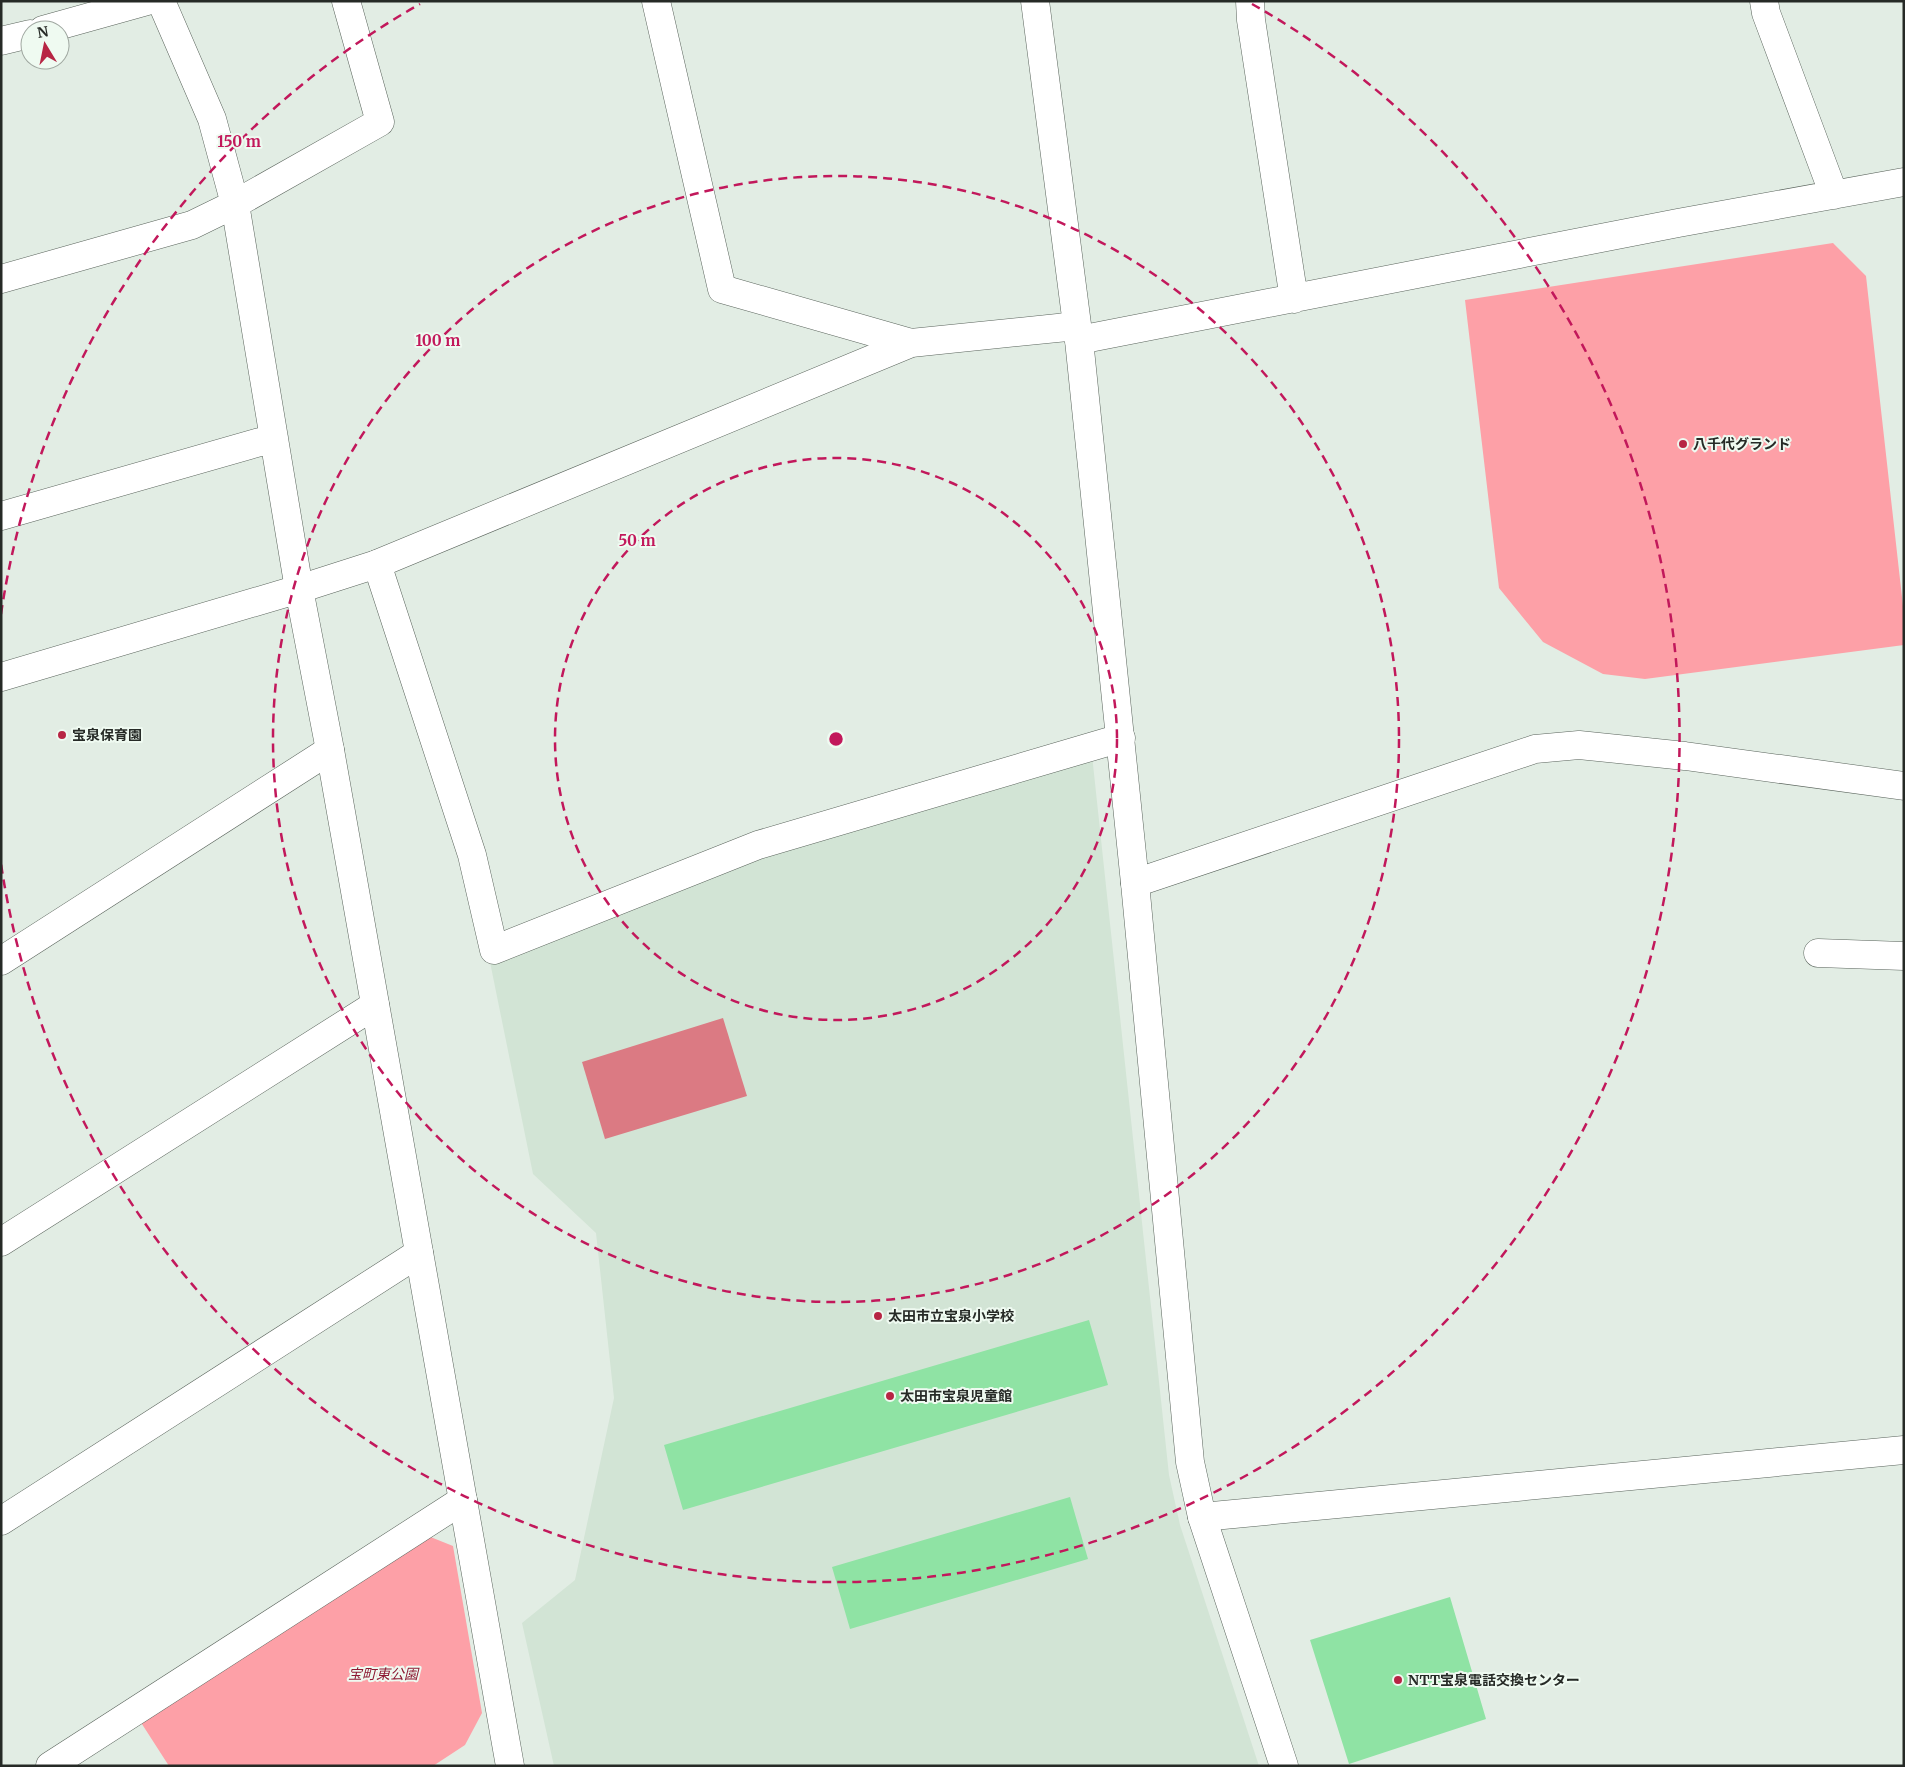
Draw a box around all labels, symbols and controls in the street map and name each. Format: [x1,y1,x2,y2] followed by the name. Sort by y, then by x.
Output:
[20,20,70,70] north arrow
[36,22,50,42] text: N
[217,132,261,151] text: 150 m
[416,331,460,350] text: 100 m
[1693,435,1791,453] place label: 八千代グランド
[1677,438,1689,450] marker: 八千代グランド
[618,531,656,550] text: 50 m
[72,726,142,744] place label: 宝泉保育園
[56,729,68,741] marker: 宝泉保育園
[827,730,845,748] centre of rings
[888,1307,1014,1325] place label: 太田市立宝泉小学校
[872,1310,884,1322] marker: 太田市立宝泉小学校
[900,1387,1012,1405] place label: 太田市宝泉児童館
[884,1390,896,1402] marker: 太田市宝泉児童館
[348,1665,420,1683] park label: 宝町東公園
[1408,1671,1580,1689] place label: NTT宝泉電話交換センター
[1392,1674,1404,1686] marker: NTT宝泉電話交換センター

